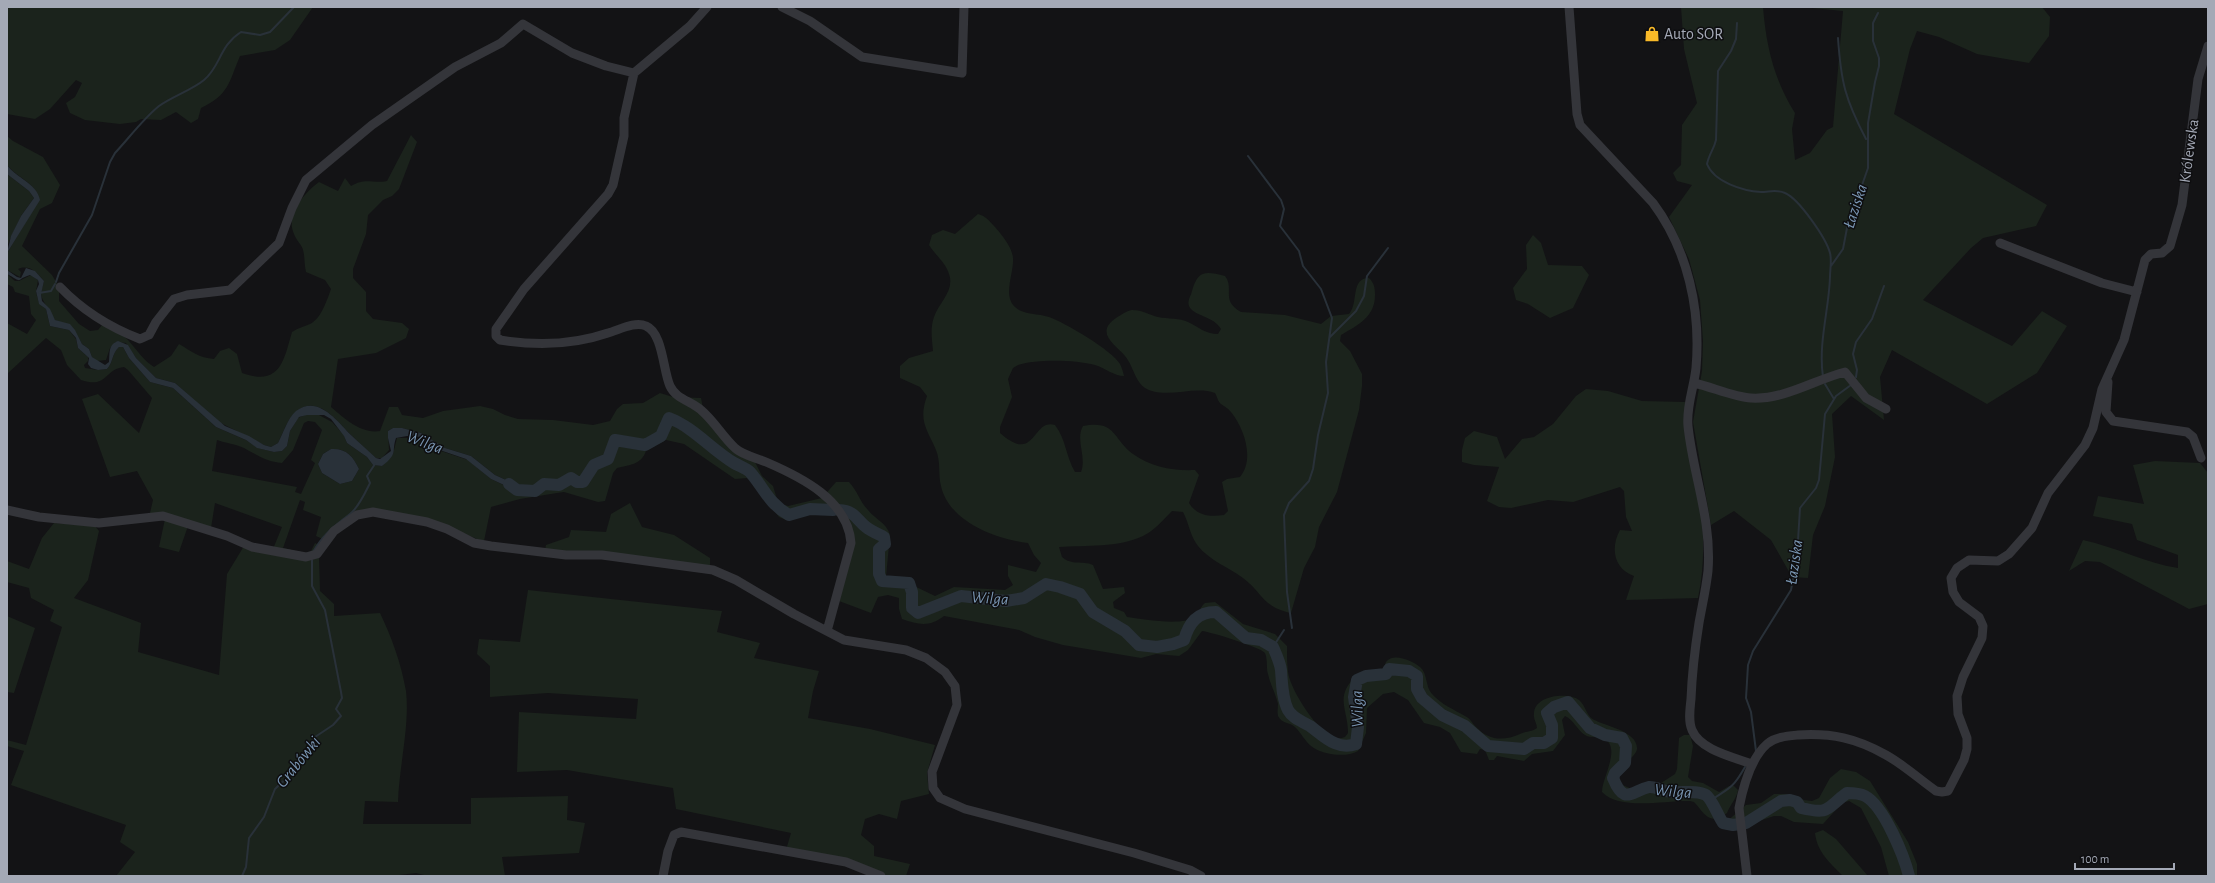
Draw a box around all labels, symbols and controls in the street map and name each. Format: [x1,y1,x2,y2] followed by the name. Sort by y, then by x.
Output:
[1643,25,1661,43] shop icon: Auto SOR
[1664,26,1723,42] place label: Auto SOR
[2177,118,2201,184] street label: Królewska
[1840,182,1870,230] water label: Łaziska
[405,427,445,457] water label: Wilga
[1782,538,1806,586] water label: Łaziska
[971,588,1009,608] water label: Wilga
[1348,690,1366,728] water label: Wilga
[273,733,324,791] water label: Grabówki
[1654,781,1692,801] water label: Wilga
[2075,845,2174,871] scale bar
[2081,853,2109,865] text: 100 m

